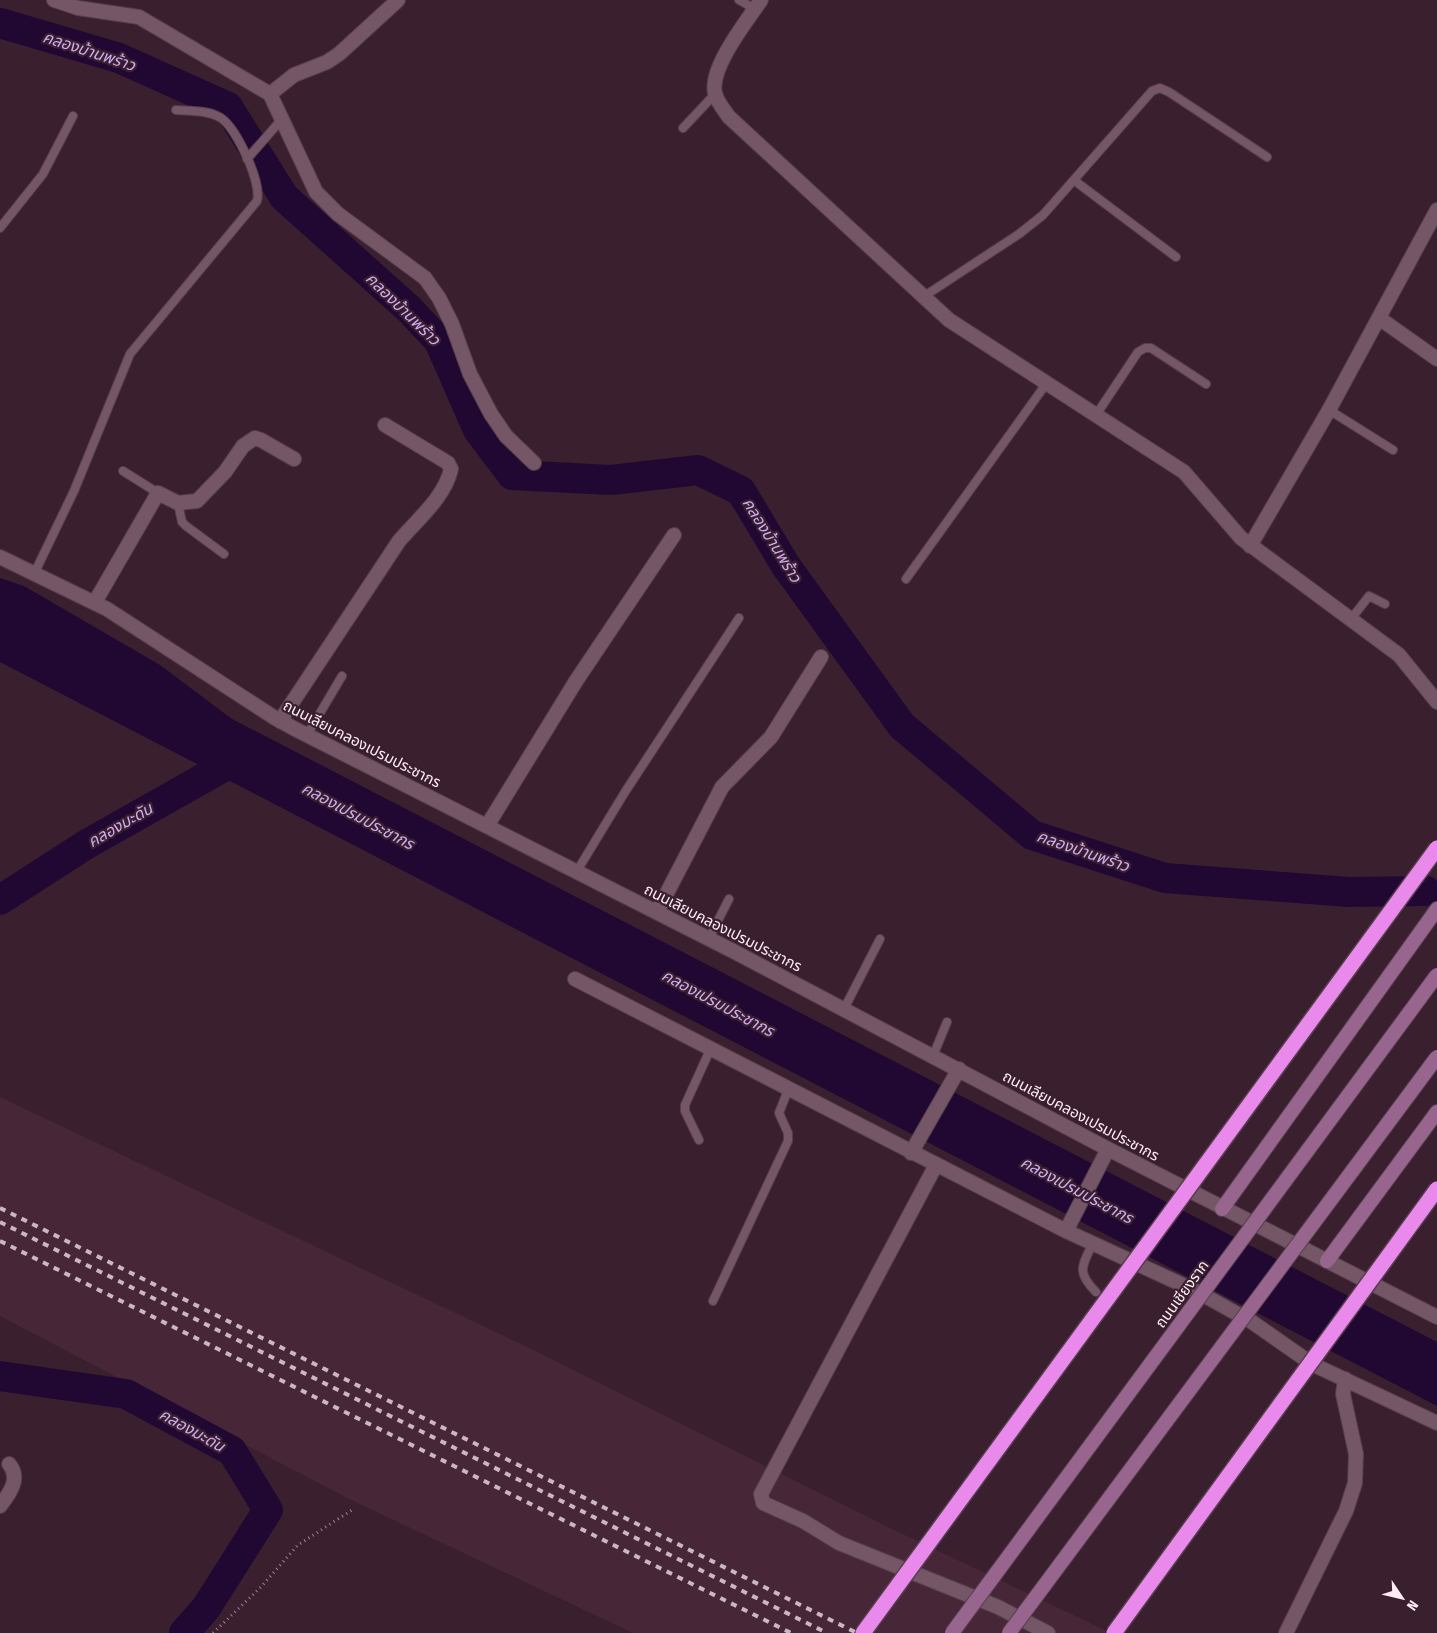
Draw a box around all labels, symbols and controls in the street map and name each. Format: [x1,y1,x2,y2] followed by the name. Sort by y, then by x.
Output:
[40,27,139,75] water label: คลองบ้านพร้าว
[362,269,445,350] water label: คลองบ้านพร้าว
[739,494,806,587] water label: คลองบ้านพร้าว
[280,696,444,792] street label: ถนนเลียบคลองเปรมประชากร
[299,778,418,854] water label: คลองเปรมประชากร
[84,798,157,851] water label: คลองมะดัน
[1035,826,1133,876] water label: คลองบ้านพร้าว
[641,880,805,976] street label: ถนนเลียบคลองเปรมประชากร
[659,965,778,1041] water label: คลองเปรมประชากร
[1000,1067,1162,1165] street label: ถนนเลียบคลองเปรมประชากร
[1018,1152,1137,1228] water label: คลองเปรมประชากร
[1151,1257,1213,1331] street label: ถนนเชียงราก
[156,1404,229,1456] water label: คลองมะดัน
[1377,1573,1427,1623] north arrow
[1403,1597,1422,1613] text: N

